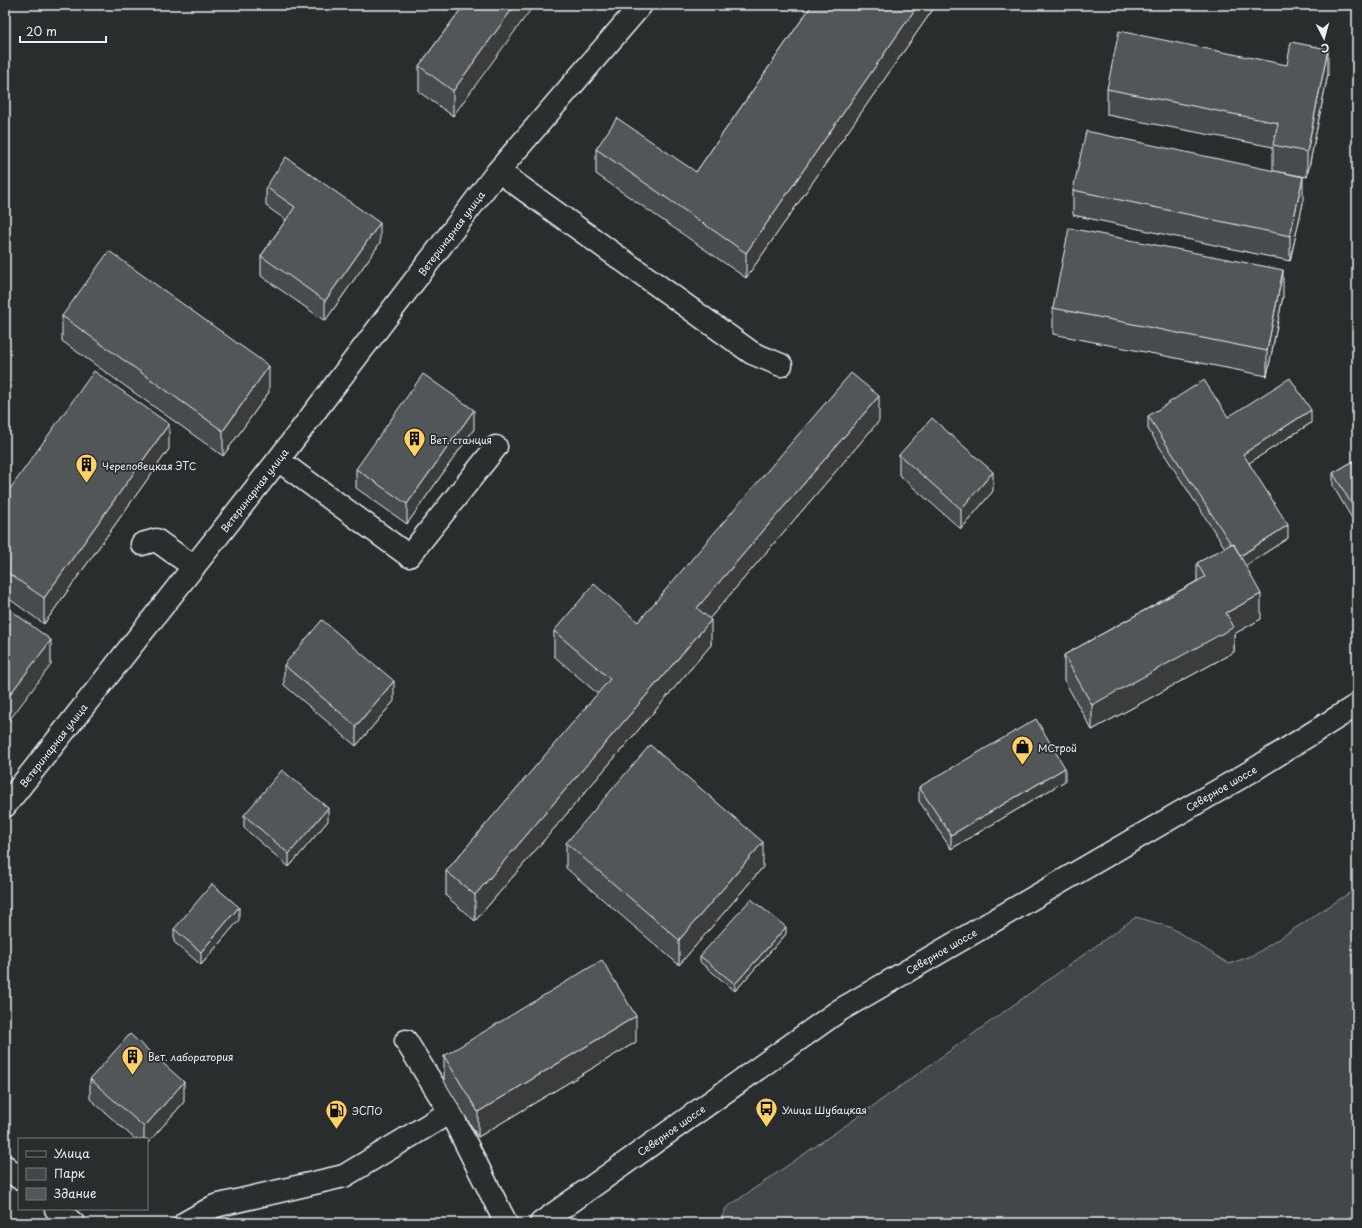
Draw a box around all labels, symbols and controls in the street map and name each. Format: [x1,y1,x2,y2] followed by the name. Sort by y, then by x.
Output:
[20,18,106,44] scale bar
[1304,18,1344,58] north arrow
[26,22,57,40] text: 20 m
[1320,40,1330,57] text: С
[414,187,488,279] street label: Ветеринарная улица
[402,426,428,459] building icon: Вет. станция
[430,432,492,447] place label: Вет. станция
[216,444,292,535] street label: Ветеринарная улица
[74,452,100,485] building icon: Череповецкая ЭТС
[102,458,196,473] place label: Череповецкая ЭТС
[15,699,91,790] street label: Ветеринарная улица
[1009,734,1035,767] shop icon: МСтрой
[1038,740,1077,755] place label: МСтрой
[1183,762,1259,814] street label: Северное шоссе
[903,925,979,977] street label: Северное шоссе
[120,1043,146,1076] building icon: Вет. лаборатория
[148,1049,234,1064] place label: Вет. лаборатория
[753,1096,779,1129] bus stop icon: Улица Шубацкая
[323,1097,349,1130] fuel station icon: ЭСПО
[634,1101,708,1159] street label: Северное шоссе
[782,1102,867,1117] place label: Улица Шубацкая
[352,1103,383,1118] place label: ЭСПО
[18,1138,148,1210] legend
[54,1144,90,1162] text: Улица
[54,1164,86,1182] text: Парк
[54,1184,96,1202] text: Здание

